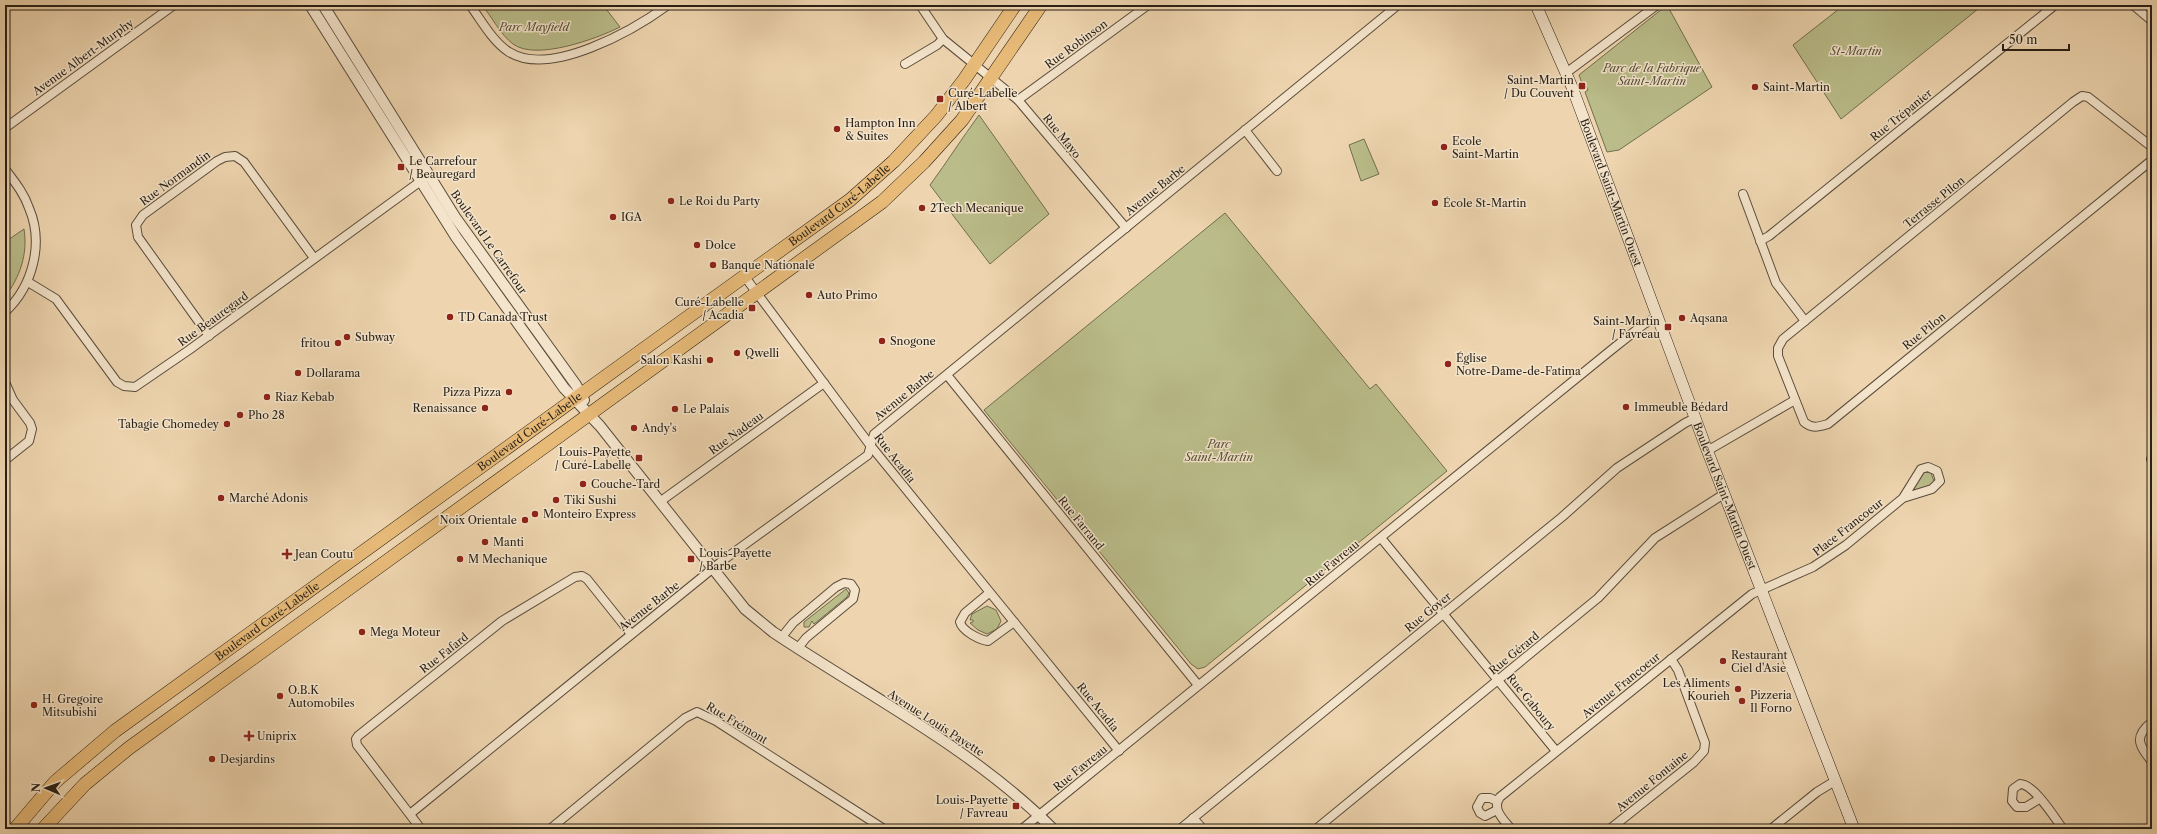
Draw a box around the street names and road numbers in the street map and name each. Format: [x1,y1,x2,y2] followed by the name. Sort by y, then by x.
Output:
[29,15,137,99] street label: Avenue Albert-Murphy
[1042,17,1110,71] street label: Rue Robinson
[1867,86,1935,144] street label: Rue Trépanier
[1040,111,1084,161] street label: Rue Mayo
[1577,116,1645,268] street label: Boulevard Saint-Martin Ouest
[137,148,213,208] street label: Rue Normandin
[786,161,893,249] street label: Boulevard Curé-Labelle
[1121,162,1188,219] street label: Avenue Barbe
[1901,173,1967,231] street label: Terrasse Pilon
[448,187,530,297] street label: Boulevard Le Carrefour
[175,289,251,349] street label: Rue Beauregard
[1900,309,1948,353] street label: Rue Pilon
[870,367,937,424] street label: Avenue Barbe
[475,389,585,474] street label: Boulevard Curé-Labelle
[706,408,766,457] street label: Rue Nadeau
[1690,420,1760,572] street label: Boulevard Saint-Martin Ouest
[871,430,919,486] street label: Rue Acadia
[1055,493,1107,553] street label: Rue Farrand
[1810,495,1886,559] street label: Place Francoeur
[1302,537,1362,589] street label: Rue Favreau
[615,578,682,635] street label: Avenue Barbe
[212,579,322,664] street label: Boulevard Curé-Labelle
[1402,589,1454,635] street label: Rue Goyer
[1486,628,1542,677] street label: Rue Gérard
[417,630,471,676] street label: Rue Fafard
[1578,649,1663,721] street label: Avenue Francoeur
[1504,671,1559,734] street label: Rue Gaboury
[1074,680,1122,734] street label: Rue Acadia
[884,686,987,759] street label: Avenue Louis Payette
[704,699,770,747] street label: Rue Frémont
[1050,742,1110,794] street label: Rue Favreau
[1612,748,1691,815] street label: Avenue Fontaine

